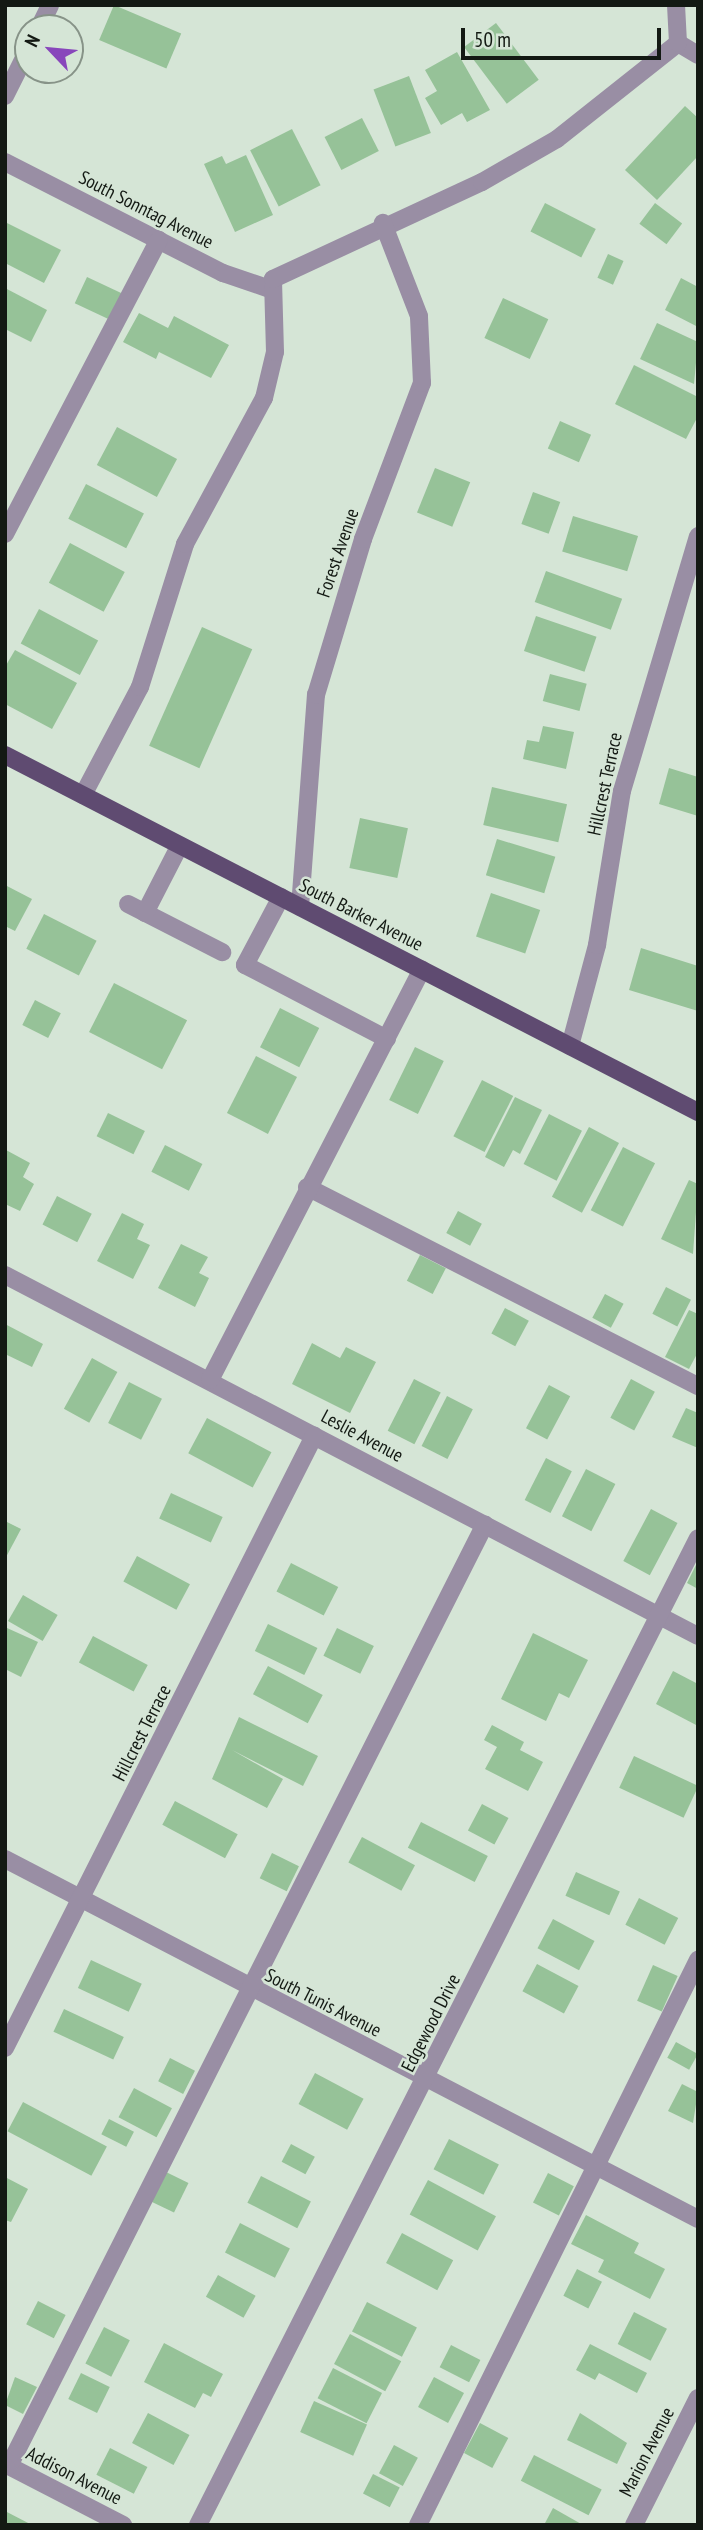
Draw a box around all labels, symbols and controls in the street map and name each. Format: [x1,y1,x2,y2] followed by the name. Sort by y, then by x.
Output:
[14,14,84,84] north arrow
[465,14,664,58] scale bar
[474,26,511,53] text: 50 m
[19,31,45,51] text: N
[75,166,217,254] street label: South Sonntag Avenue
[312,505,364,601] street label: Forest Avenue
[583,730,627,838] street label: Hillcrest Terrace
[295,874,427,956] street label: South Barker Avenue
[317,1405,407,1467] street label: Leslie Avenue
[108,1681,176,1785] street label: Hillcrest Terrace
[261,1964,385,2042] street label: South Tunis Avenue
[397,1970,465,2076] street label: Edgewood Drive
[615,2403,679,2501] street label: Marion Avenue
[22,2442,126,2510] street label: Addison Avenue

